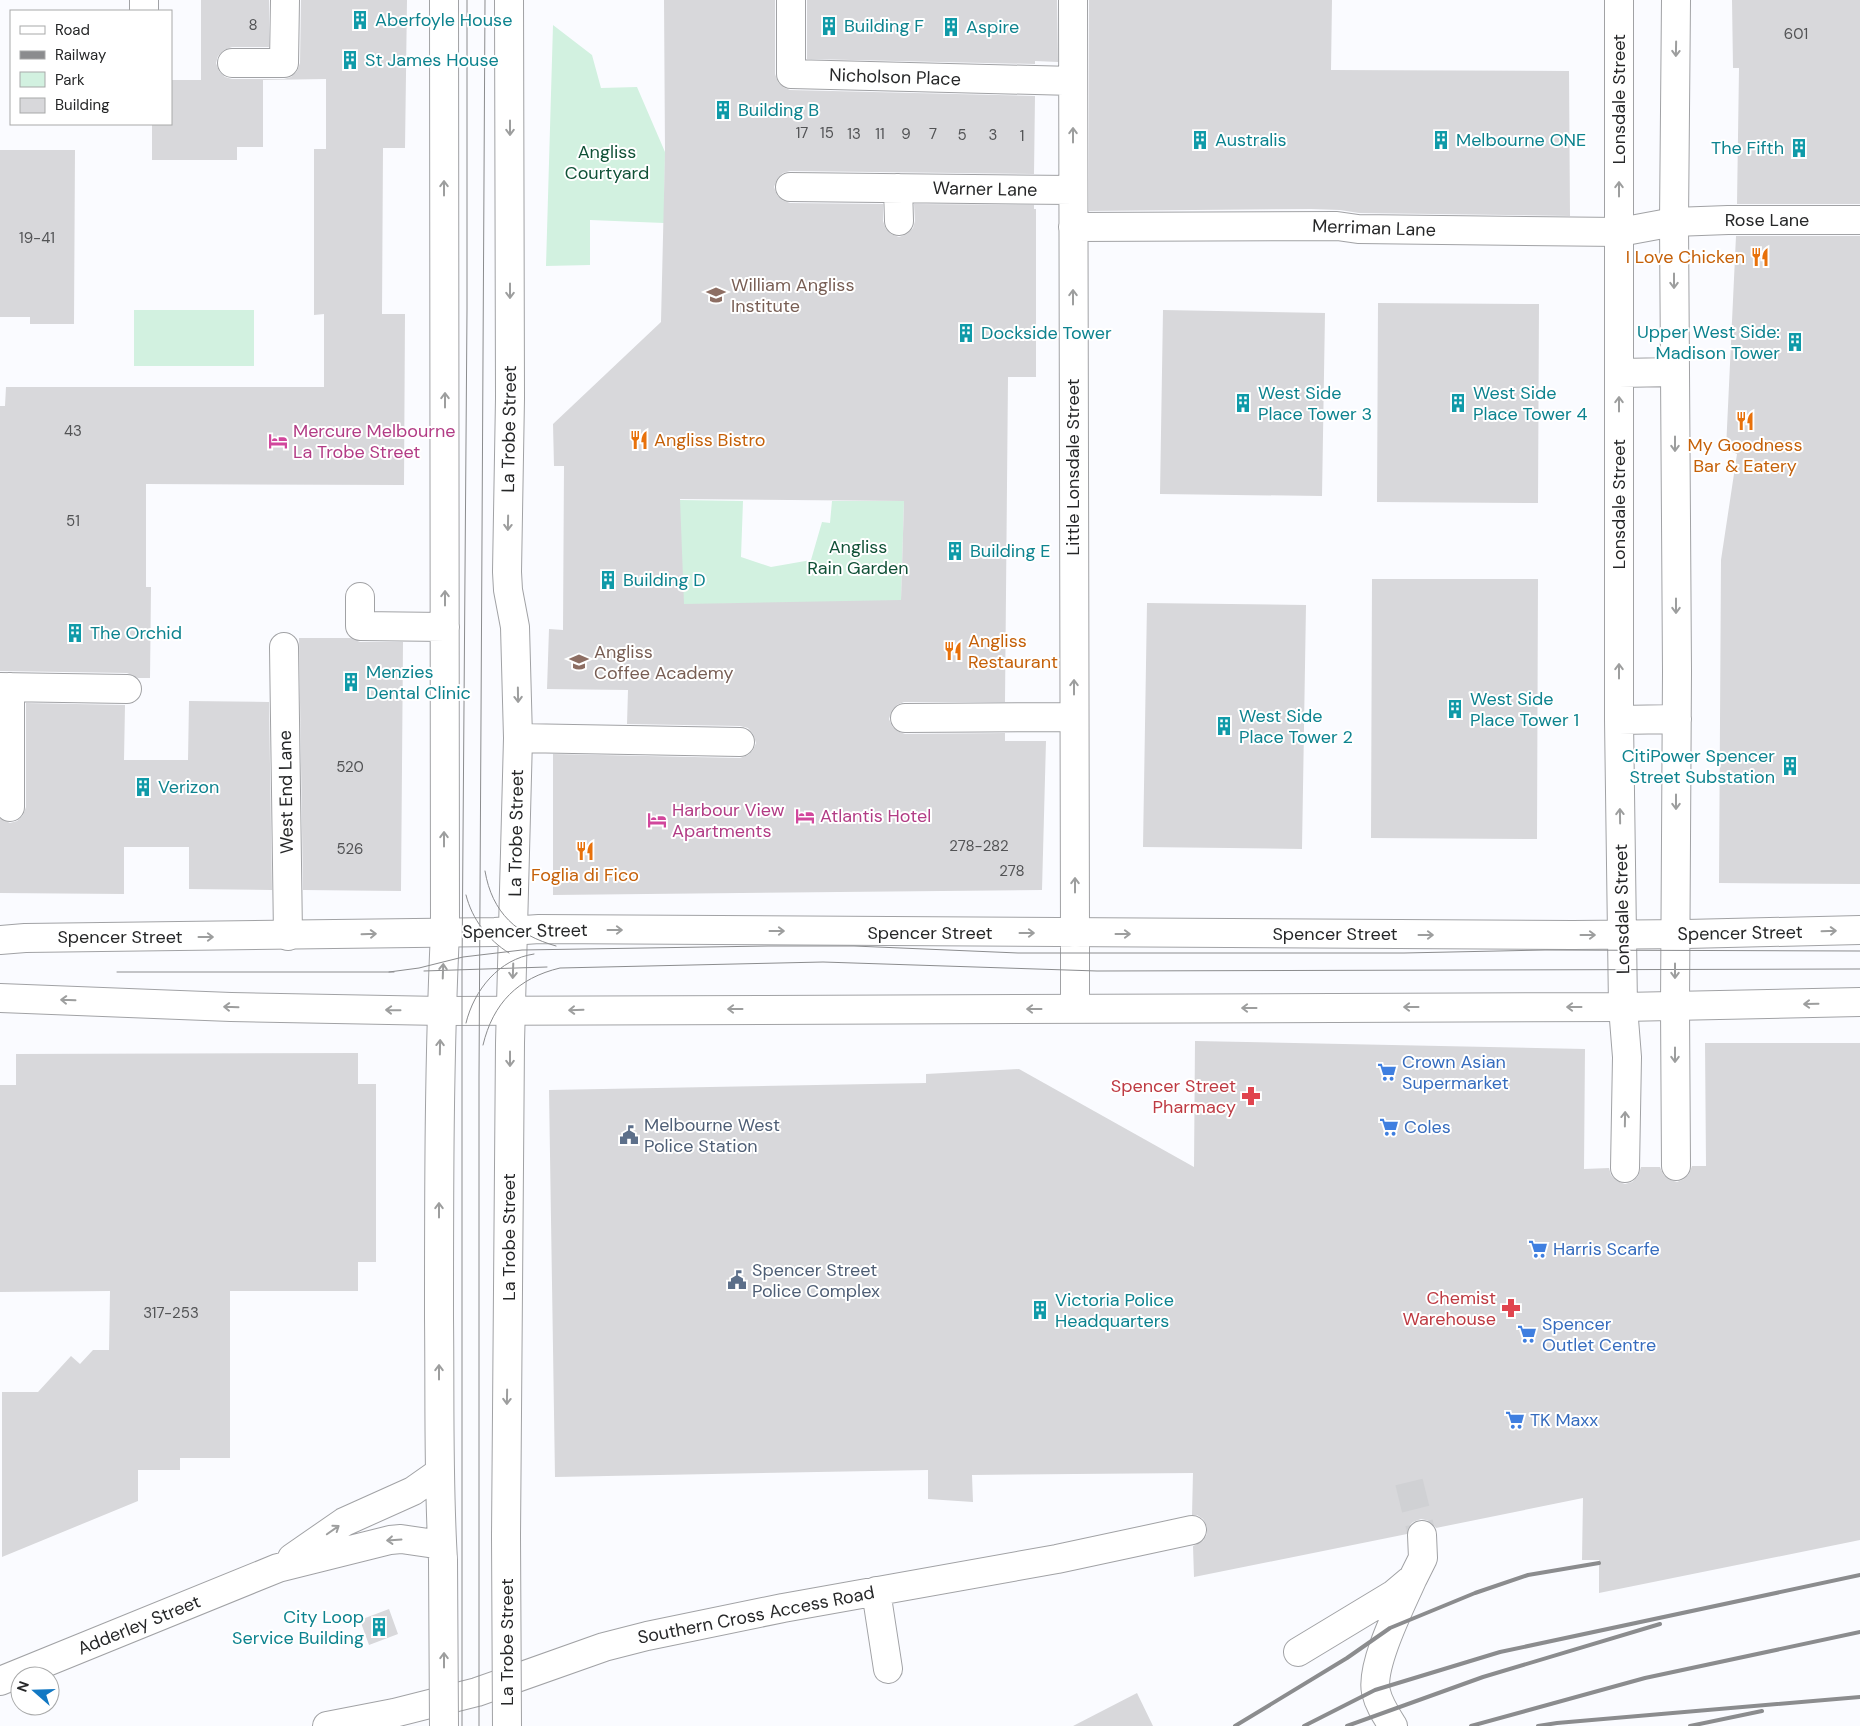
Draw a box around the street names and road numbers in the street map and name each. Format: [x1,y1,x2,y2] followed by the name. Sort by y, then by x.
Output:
[1607,34,1631,164] street label: Lonsdale Street
[829,63,961,91] street label: Nicholson Place
[932,176,1038,202] street label: Warner Lane
[1725,208,1809,232] street label: Rose Lane
[1312,214,1436,242] street label: Merriman Lane
[496,365,522,493] street label: La Trobe Street
[1061,378,1085,556] street label: Little Lonsdale Street
[1607,439,1631,569] street label: Lonsdale Street
[273,730,299,854] street label: West End Lane
[503,769,529,897] street label: La Trobe Street
[1609,844,1635,974] street label: Lonsdale Street
[462,918,588,944] street label: Spencer Street
[1677,920,1803,946] street label: Spencer Street
[867,921,993,945] street label: Spencer Street
[1272,922,1398,946] street label: Spencer Street
[57,925,183,949] street label: Spencer Street
[497,1173,521,1301] street label: La Trobe Street
[495,1578,519,1706] street label: La Trobe Street
[636,1580,876,1650] street label: Southern Cross Access Road
[74,1589,204,1661] street label: Adderley Street

